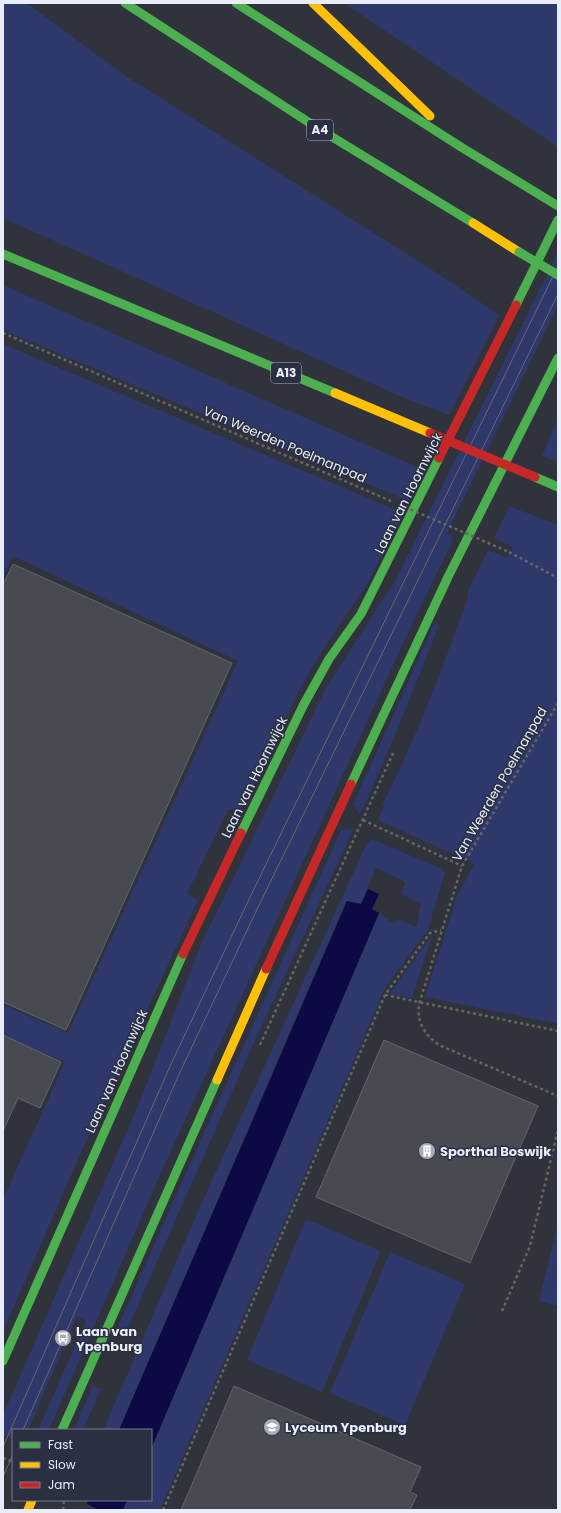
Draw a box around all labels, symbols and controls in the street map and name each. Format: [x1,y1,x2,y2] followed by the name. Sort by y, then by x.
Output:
[307,120,333,140] road number: A4
[271,363,301,383] road number: A13
[200,401,369,488] street label: Van Weerden Poelmanpad
[370,429,447,557] street label: Laan van Hoornwijck
[447,703,552,865] street label: Van Weerden Poelmanpad
[217,713,292,841] street label: Laan van Hoornwijck
[81,1006,152,1136] street label: Laan van Hoornwijck
[417,1141,437,1161] building icon: Sporthal Boswijk
[440,1142,551,1161] place label: Sporthal Boswijk
[76,1322,142,1356] place label: Laan van Ypenburg
[53,1328,73,1348] bus stop icon: Laan van Ypenburg
[262,1417,282,1437] school or university icon: Lyceum Ypenburg
[285,1418,407,1437] place label: Lyceum Ypenburg
[12,1429,152,1501] legend
[48,1436,73,1453] text: Fast
[48,1456,76,1473] text: Slow
[48,1476,75,1493] text: Jam

